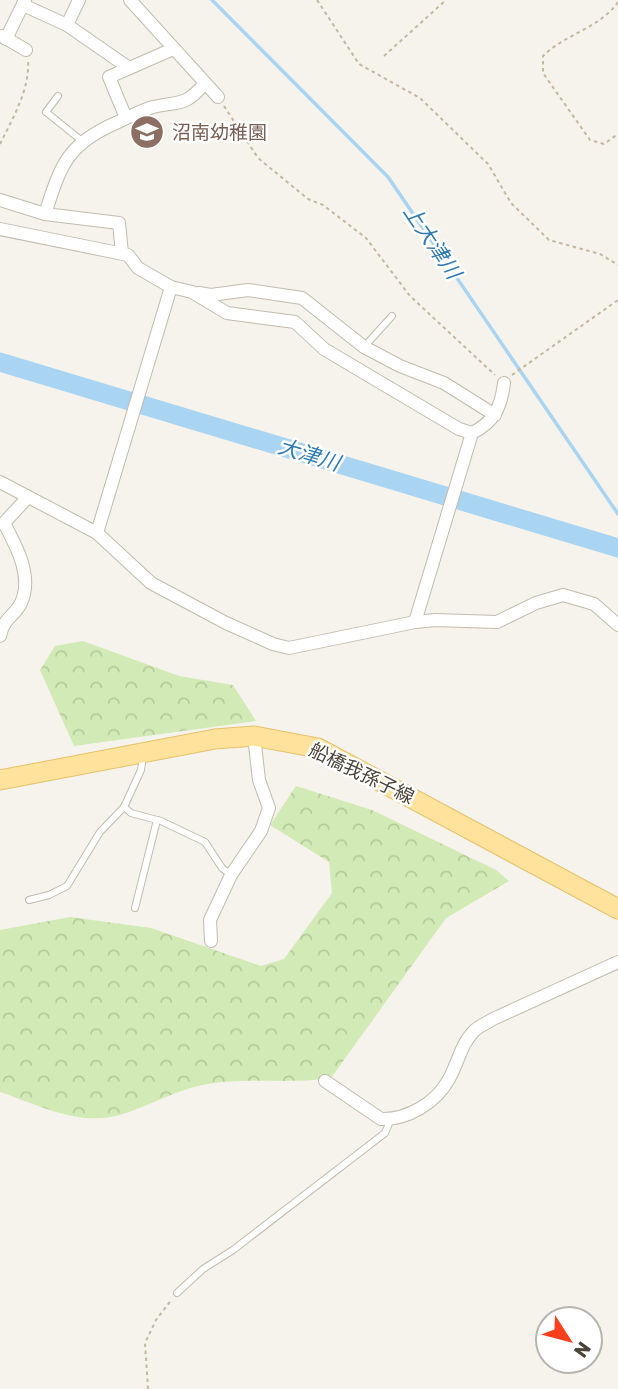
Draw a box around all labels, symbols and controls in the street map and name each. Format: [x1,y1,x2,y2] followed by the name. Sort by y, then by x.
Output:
[128,113,166,151] school or university icon: 沼南幼稚園
[172,121,267,144] place label: 沼南幼稚園
[399,200,467,285] water label: 上大津川
[275,433,345,476] water label: 大津川
[306,738,418,809] street label: 船橋我孫子線
[534,1305,604,1375] north arrow
[569,1337,596,1362] text: N

